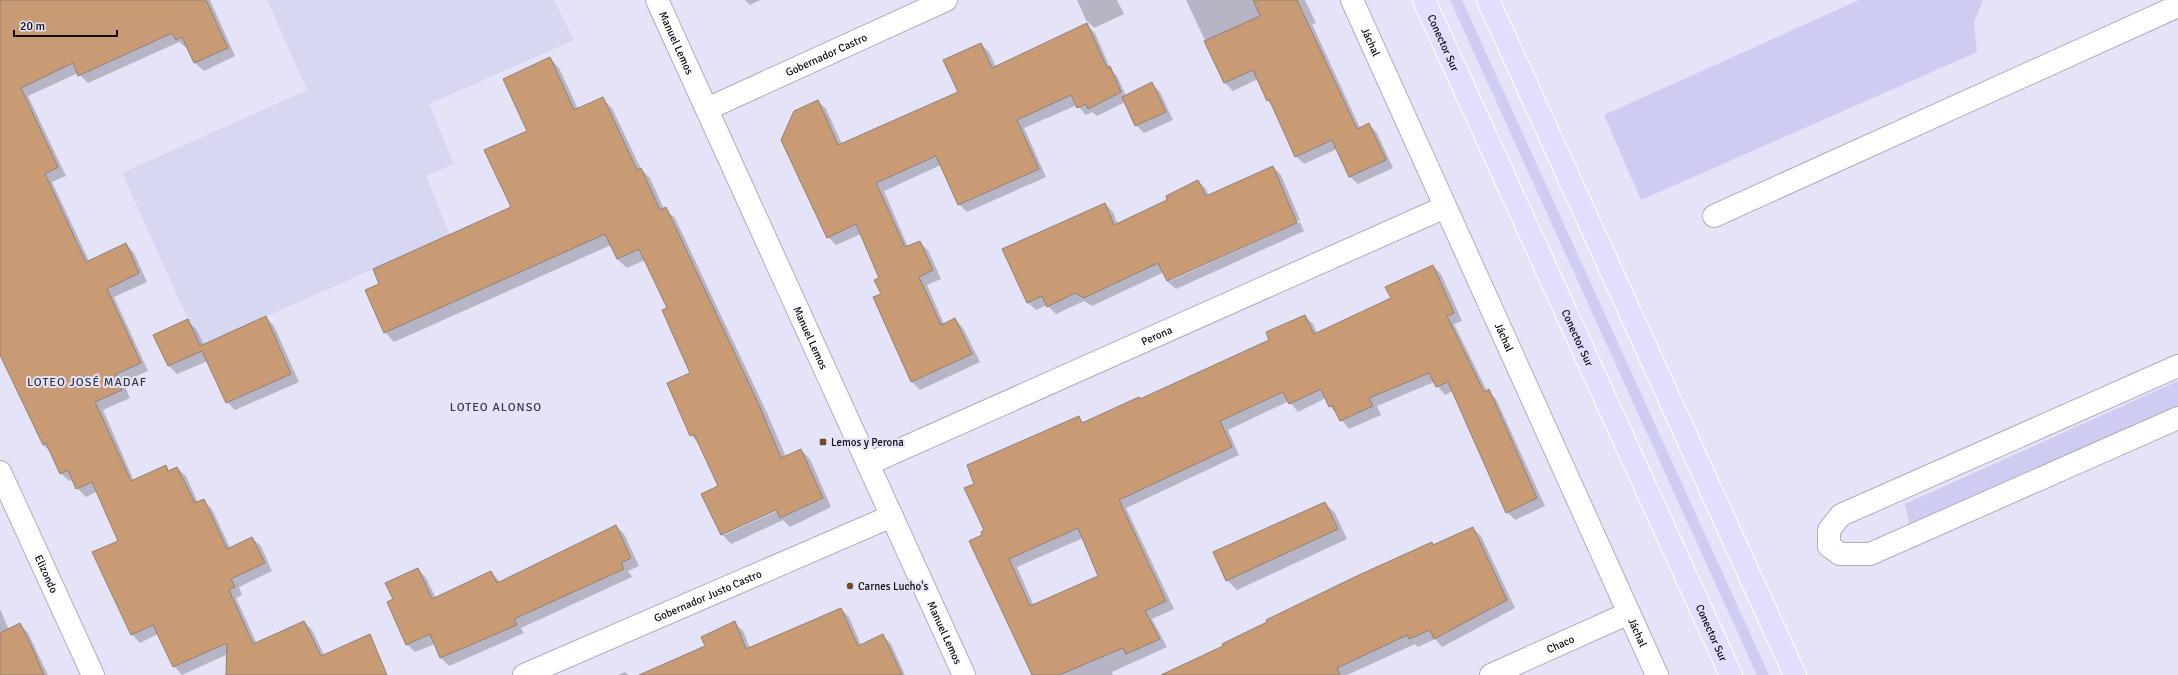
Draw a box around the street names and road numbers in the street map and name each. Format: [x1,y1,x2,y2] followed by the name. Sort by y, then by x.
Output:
[656,9,696,77] street label: Manuel Lemos
[1424,12,1462,74] street label: Conector Sur
[1358,26,1383,59] street label: Jáchal
[784,31,869,79] street label: Gobernador Castro
[790,304,830,372] street label: Manuel Lemos
[1559,307,1596,368] street label: Conector Sur
[1492,321,1516,354] street label: Jáchal
[1139,323,1175,348] street label: Perona
[32,553,61,595] street label: Elizondo
[652,567,764,625] street label: Gobernador Justo Castro
[924,599,964,667] street label: Manuel Lemos
[1693,602,1730,663] street label: Conector Sur
[1625,616,1649,649] street label: Jáchal
[1545,632,1577,656] street label: Chaco

